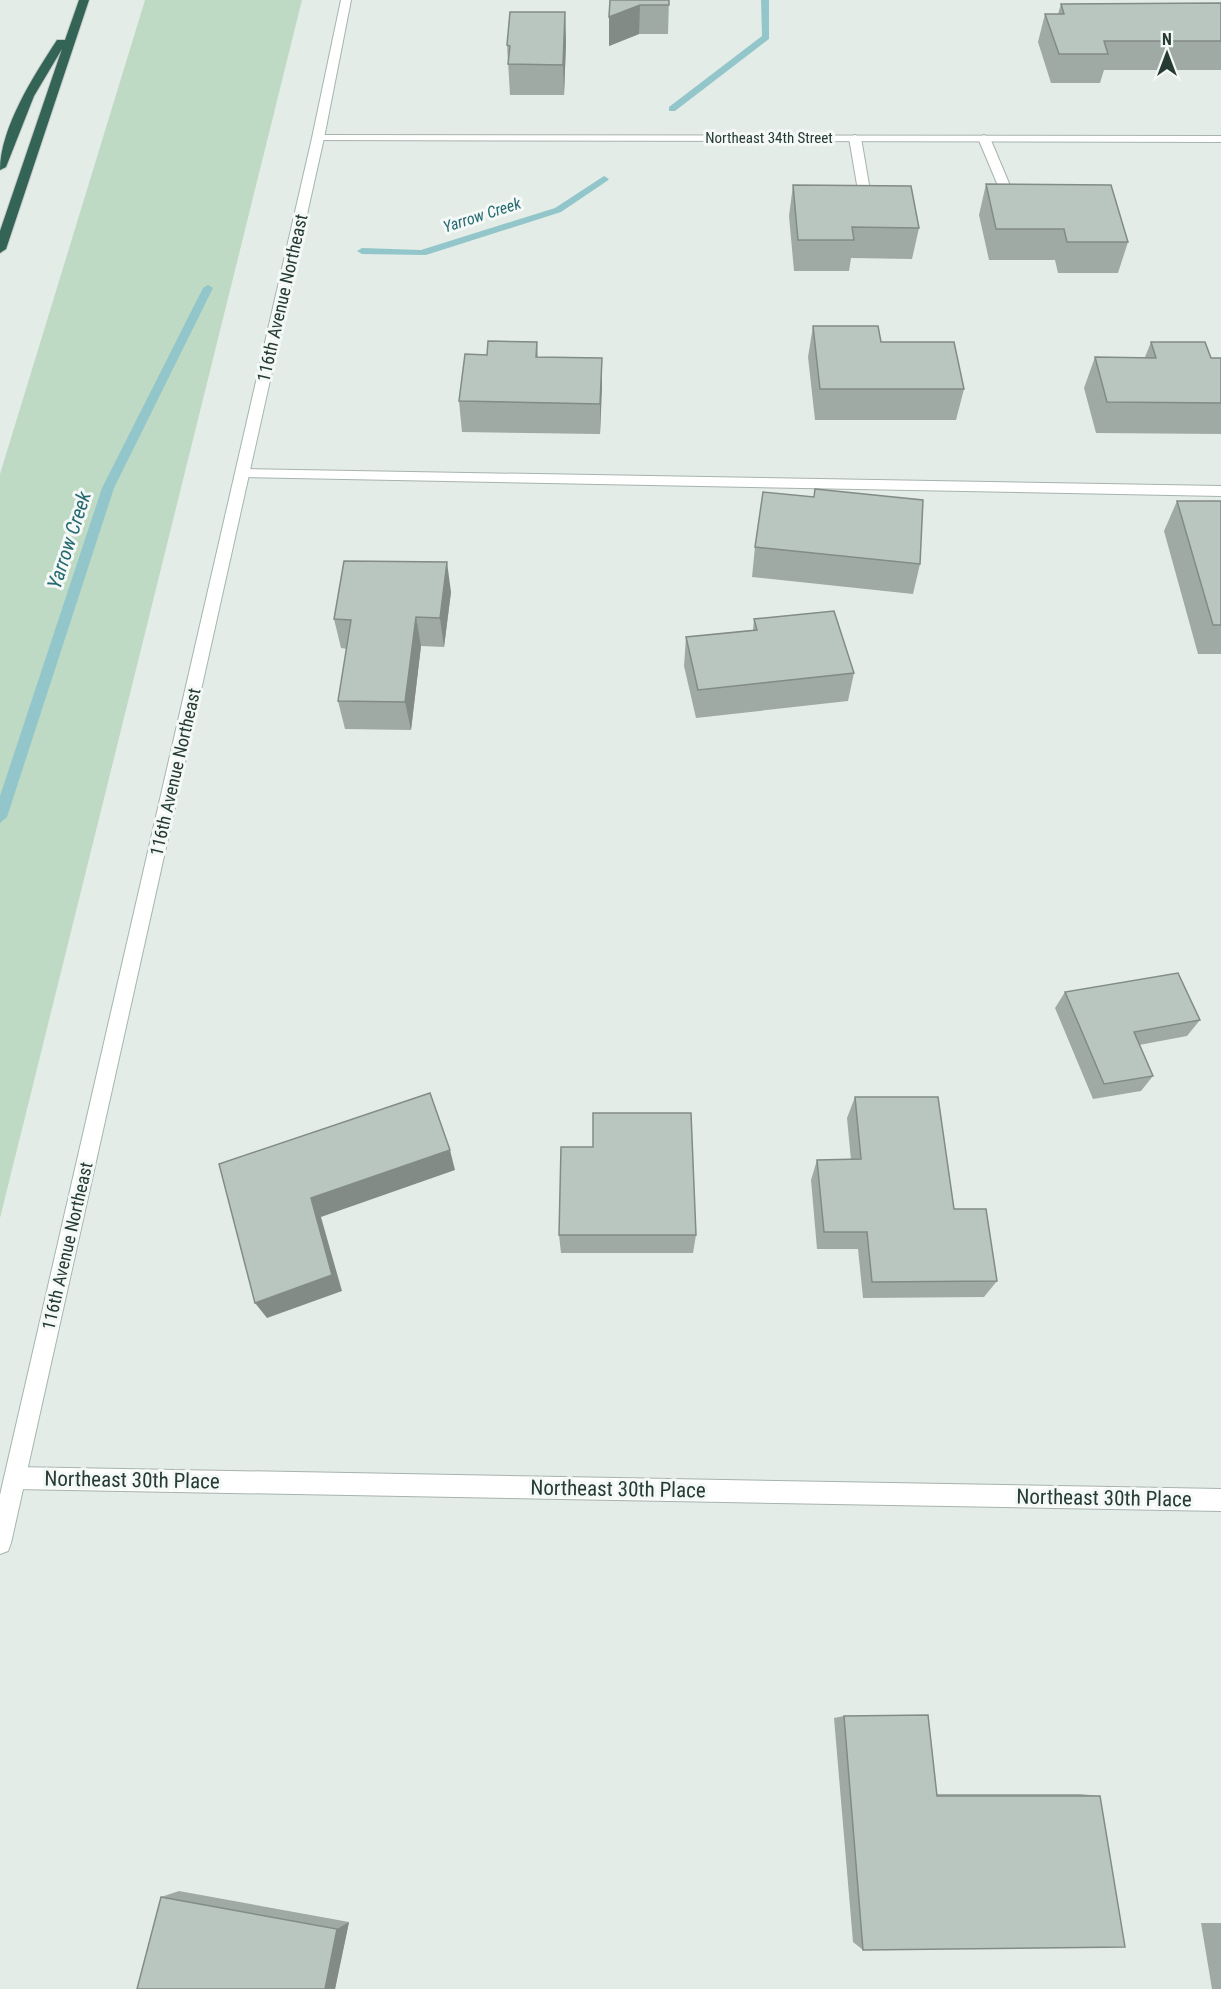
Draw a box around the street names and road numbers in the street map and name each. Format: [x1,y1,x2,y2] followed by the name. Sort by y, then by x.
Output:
[705,129,833,147] street label: Northeast 34th Street
[252,212,312,384] street label: 116th Avenue Northeast
[145,686,205,858] street label: 116th Avenue Northeast
[37,1160,97,1332] street label: 116th Avenue Northeast
[44,1466,220,1494] street label: Northeast 30th Place
[530,1475,706,1503] street label: Northeast 30th Place
[1016,1484,1192,1512] street label: Northeast 30th Place

